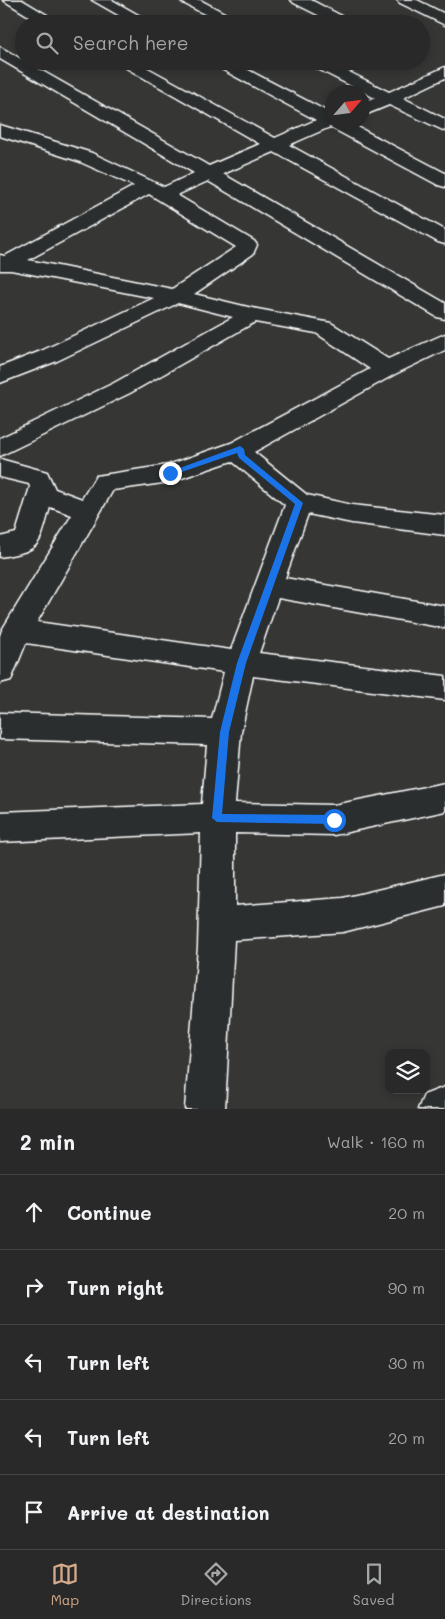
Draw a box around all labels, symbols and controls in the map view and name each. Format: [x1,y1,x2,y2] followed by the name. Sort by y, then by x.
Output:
[15,15,430,70] search box
[33,29,61,57] icon: search
[73,30,189,55] text: Search here
[325,85,370,130] north arrow
[159,462,182,485] route end
[323,809,346,832] route start
[385,1049,430,1094] map controls
[385,1049,430,1094] button: layers
[20,1128,75,1155] text: 2 min
[327,1131,425,1152] text: Walk · 160 m
[20,1198,48,1226] icon: ahead
[67,1200,152,1225] text: Continue
[388,1202,425,1223] text: 20 m
[20,1273,48,1301] icon: right
[67,1275,164,1300] text: Turn right
[388,1277,425,1298] text: 90 m
[20,1348,48,1376] icon: left
[67,1350,150,1375] text: Turn left
[388,1352,425,1373] text: 30 m
[20,1423,48,1451] icon: left
[67,1425,150,1450] text: Turn left
[388,1427,425,1448] text: 20 m
[20,1498,48,1526] icon: arrive
[67,1500,270,1525] text: Arrive at destination
[51,1560,79,1609] tab: Map
[180,1560,252,1609] tab: Directions
[353,1560,394,1609] tab: Saved

